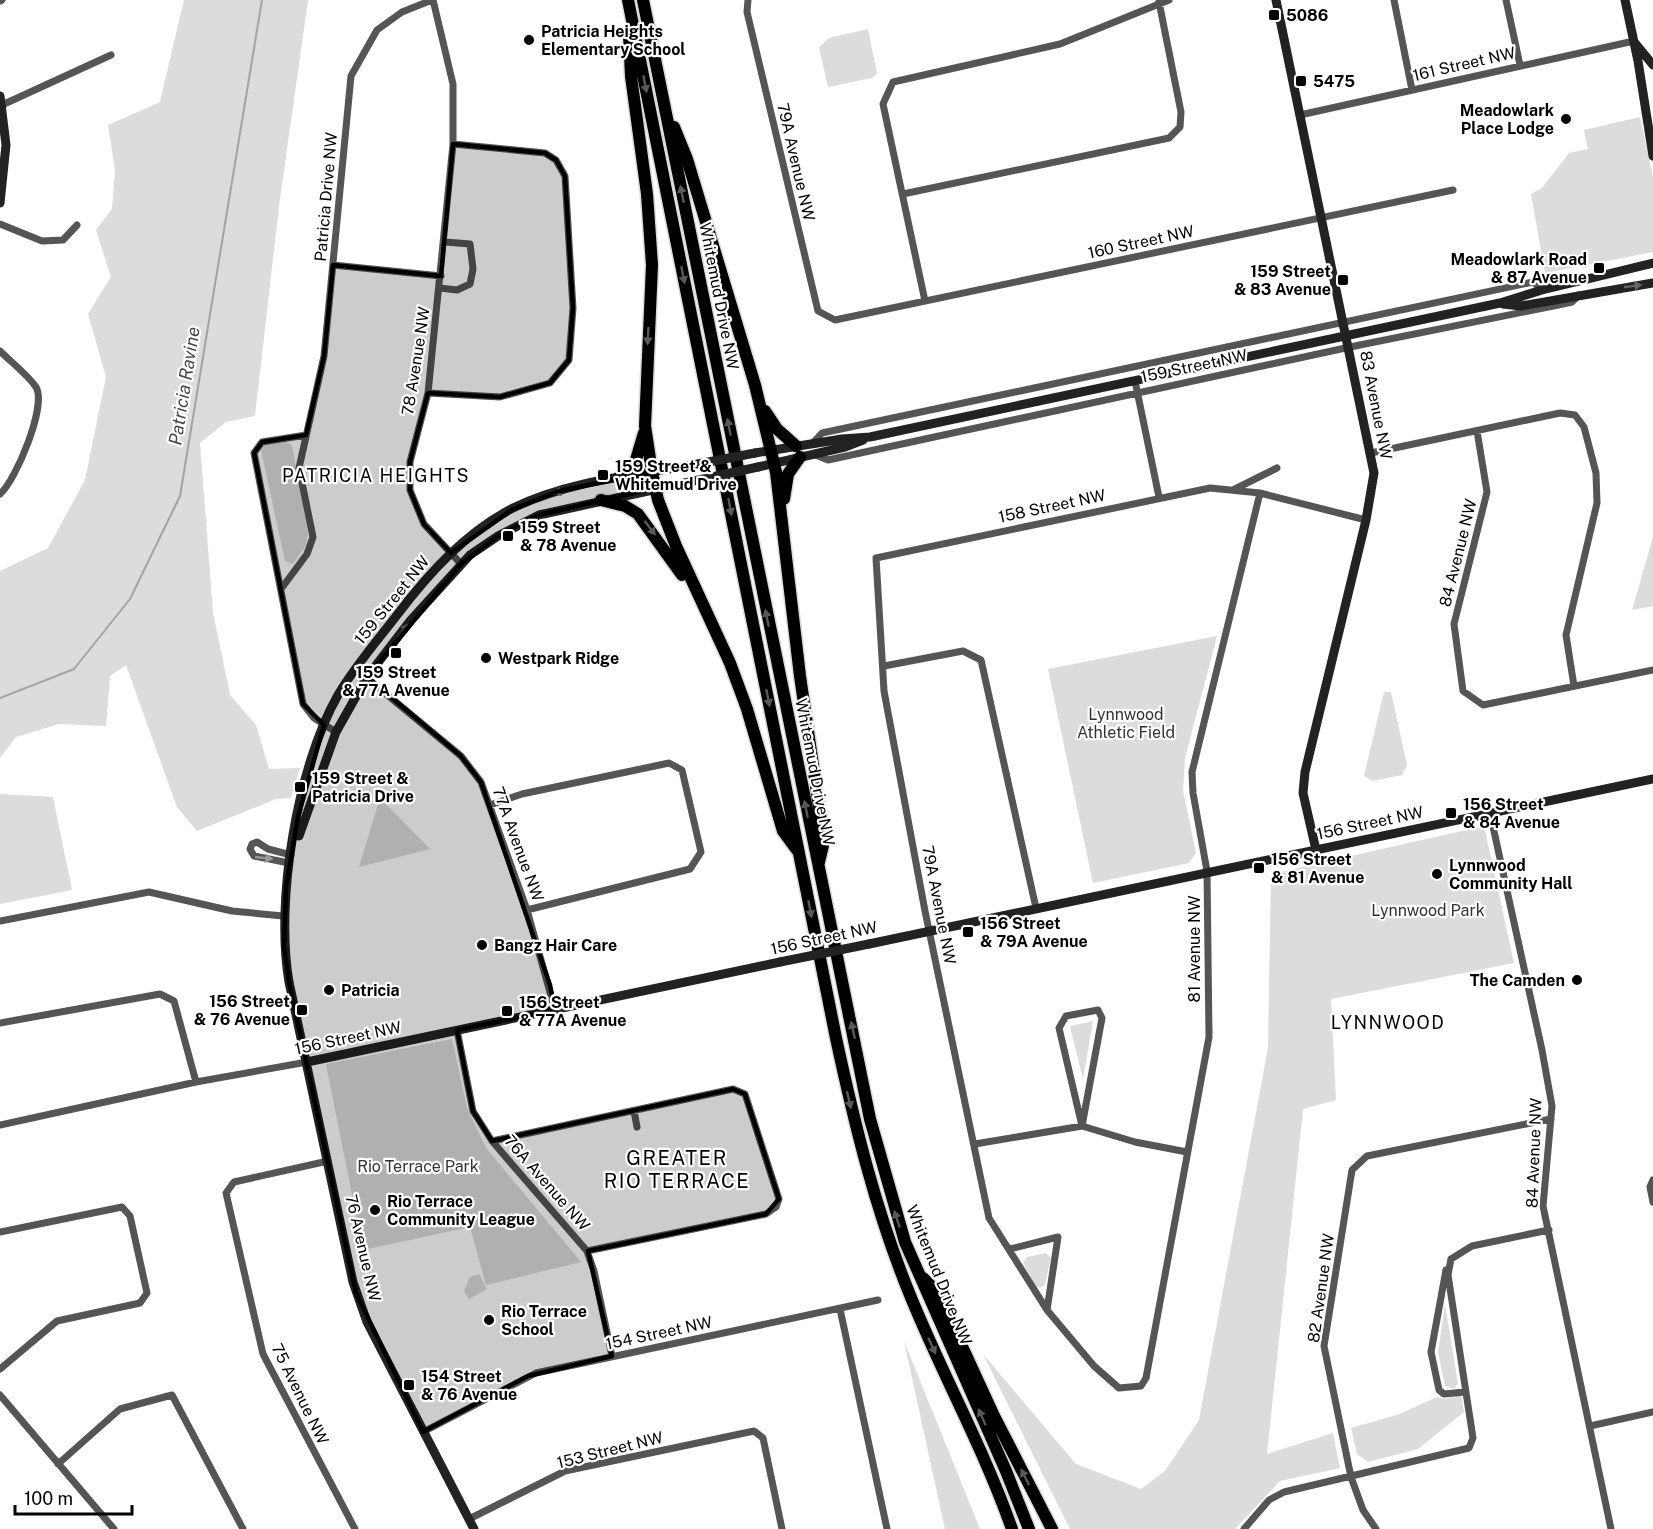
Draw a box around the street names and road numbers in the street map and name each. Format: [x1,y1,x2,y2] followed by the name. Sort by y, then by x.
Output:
[1411,43,1517,85] street label: 161 Street NW
[773,101,819,223] street label: 79A Avenue NW
[311,132,341,262] street label: Patricia Drive NW
[695,221,743,371] street label: Whitemud Drive NW
[1086,221,1196,263] street label: 160 Street NW
[398,305,434,417] street label: 78 Avenue NW
[1139,345,1249,387] street label: 159 Street NW
[1356,349,1396,461] street label: 83 Avenue NW
[997,485,1107,527] street label: 158 Street NW
[1435,497,1481,609] street label: 84 Avenue NW
[350,552,434,648] street label: 159 Street NW
[791,697,839,847] street label: Whitemud Drive NW
[488,784,548,904] street label: 77A Avenue NW
[1315,802,1425,844] street label: 156 Street NW
[918,844,960,966] street label: 79A Avenue NW
[1185,896,1204,1002] street label: 81 Avenue NW
[769,917,879,959] street label: 156 Street NW
[293,1017,403,1059] street label: 156 Street NW
[1523,1098,1545,1208] street label: 84 Avenue NW
[500,1131,594,1235] street label: 76A Avenue NW
[341,1193,385,1303] street label: 76 Avenue NW
[902,1202,976,1348] street label: Whitemud Drive NW
[1304,1232,1338,1344] street label: 82 Avenue NW
[604,1312,714,1354] street label: 154 Street NW
[267,1340,333,1448] street label: 75 Avenue NW
[555,1428,665,1472] street label: 153 Street NW

